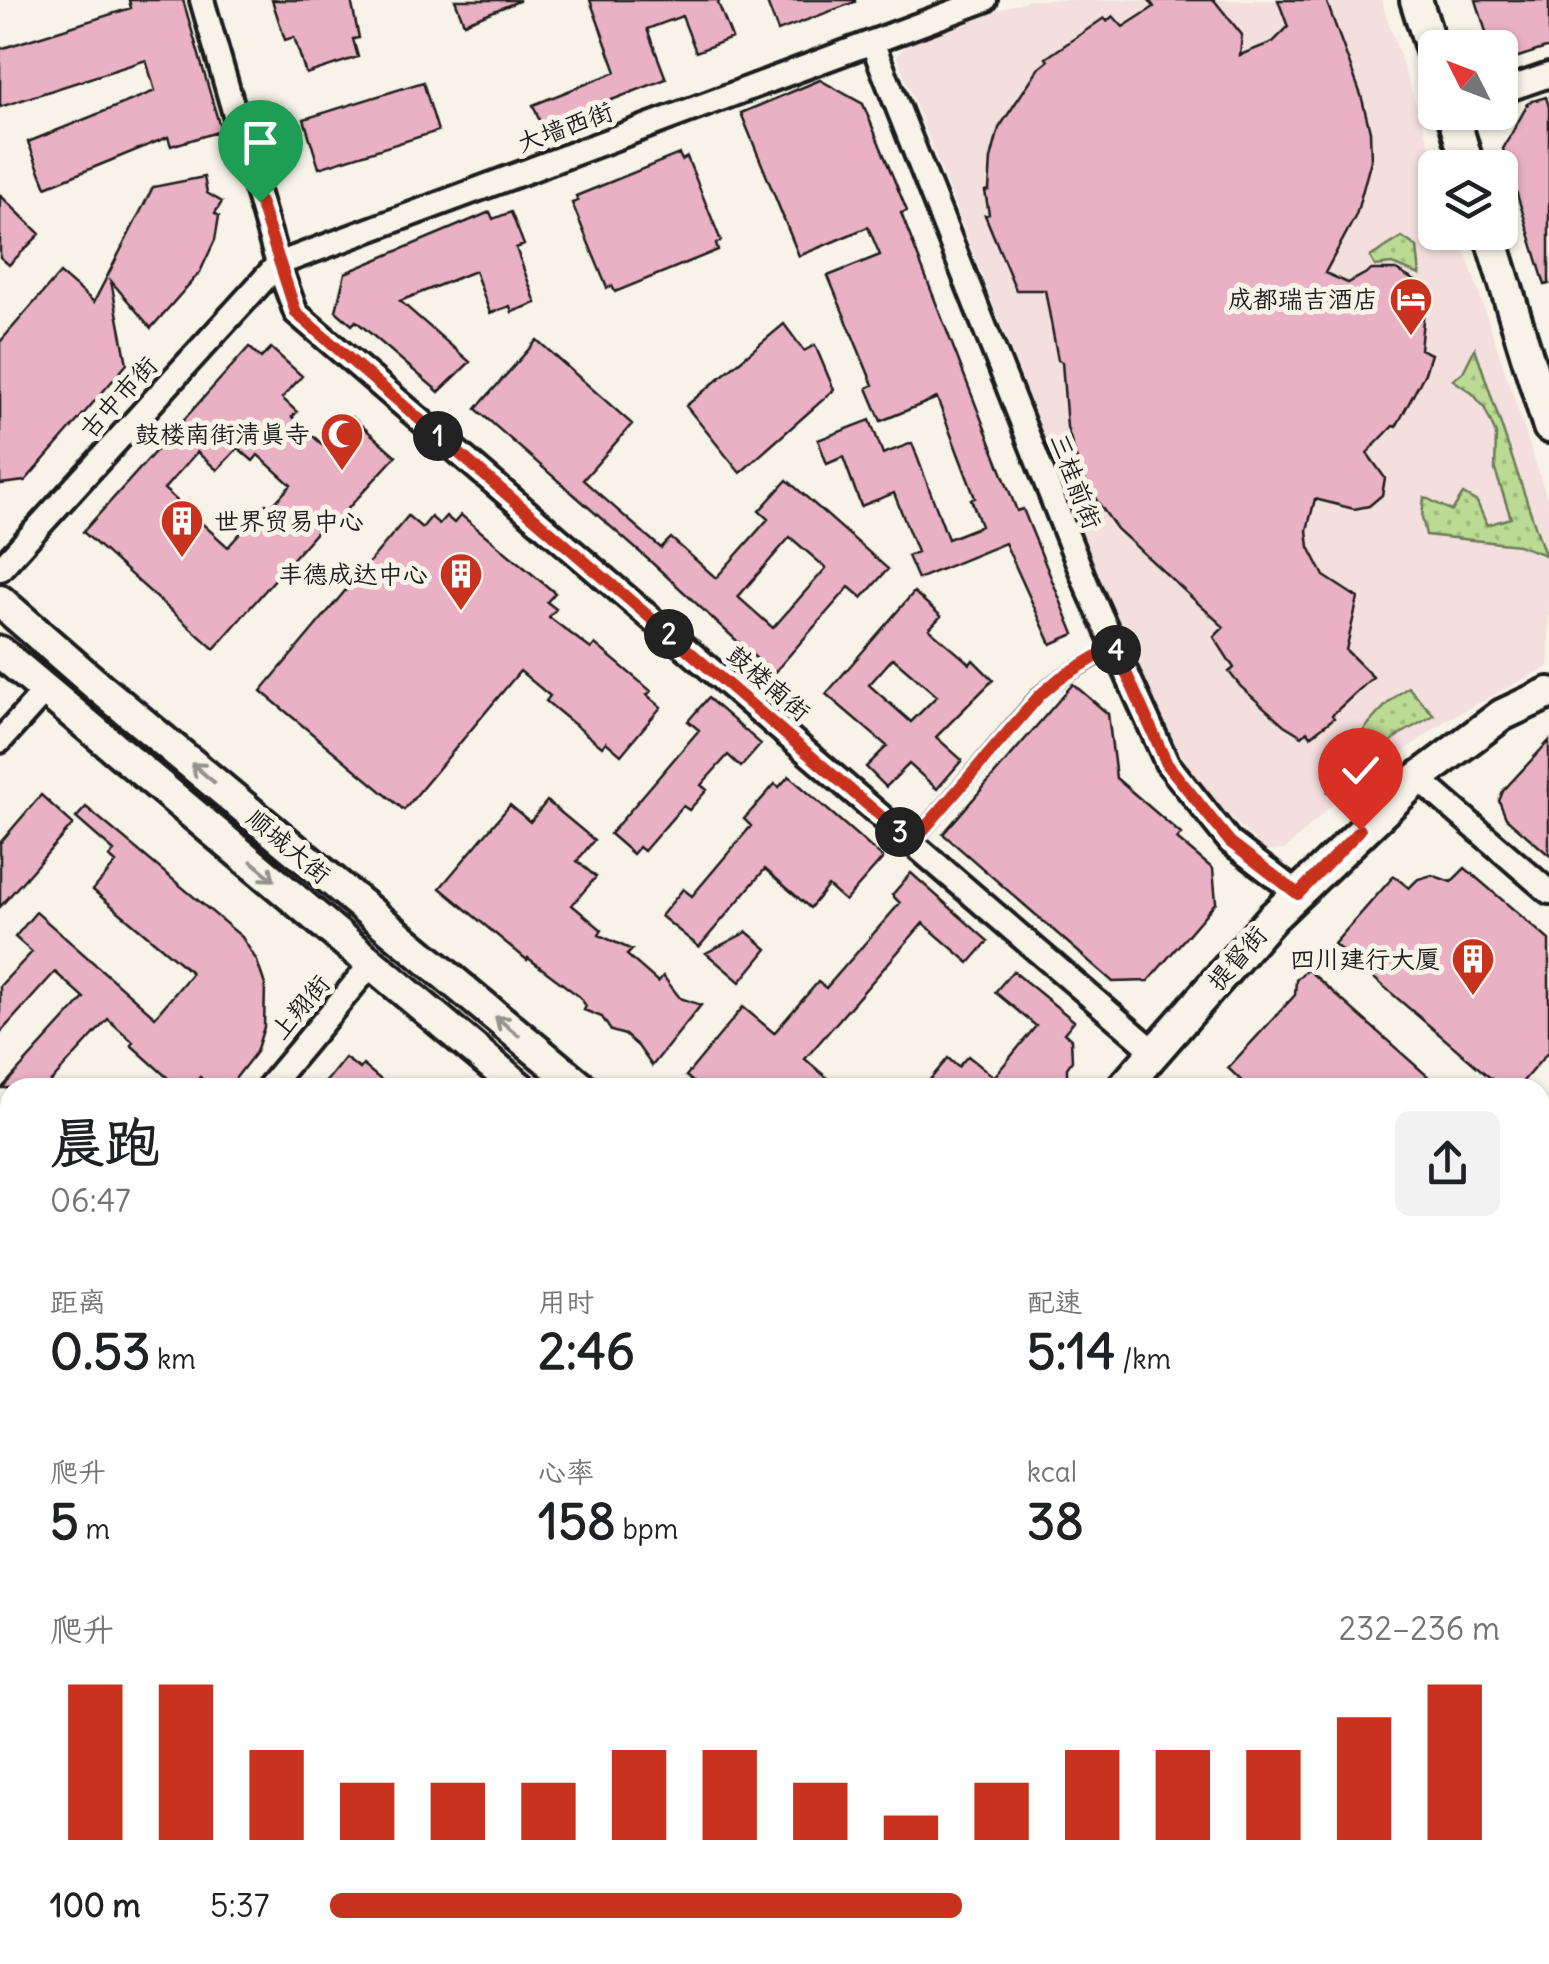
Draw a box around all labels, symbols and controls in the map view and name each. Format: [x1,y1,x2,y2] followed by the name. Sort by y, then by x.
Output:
[1418,30,1518,130] north arrow
[1418,30,1518,250] map controls
[513,95,617,159] street label: 大墙西街
[218,100,303,203] pin
[233,115,288,170] icon: arrive
[1418,150,1518,250] button: layers
[1388,276,1434,337] hotel icon: 成都瑞吉酒店
[1228,283,1378,315] place label: 成都瑞吉酒店
[72,350,164,444] street label: 古中市街
[319,411,365,472] mosque icon: 鼓楼南街清真寺
[413,411,463,461] pin: 1
[135,418,310,450] place label: 鼓楼南街清真寺
[432,418,444,454] text: 1
[1043,429,1109,533] street label: 三桂前街
[159,498,205,559] building icon: 世界贸易中心
[214,505,364,537] place label: 世界贸易中心
[438,551,484,612] building icon: 丰德成达中心
[278,558,428,590] place label: 丰德成达中心
[644,609,694,659] pin: 2
[661,616,677,652] text: 2
[1091,625,1141,675] pin: 4
[1108,632,1124,668] text: 4
[721,638,817,728] street label: 鼓楼南街
[1318,728,1403,831] pin
[1333,743,1388,798] icon: check
[190,763,216,785] one-way arrow
[240,802,338,890] street label: 顺城大街
[875,807,925,857] pin: 3
[892,814,908,850] text: 3
[249,860,275,882] one-way arrow
[1200,919,1274,997] street label: 提督街
[1450,936,1496,997] building icon: 四川建行大厦
[1290,943,1440,975] place label: 四川建行大厦
[264,968,336,1046] street label: 上翔街
[494,1015,520,1037] one-way arrow
[50,1108,160,1177] text: 晨跑
[1395,1111,1500,1216] button: share
[50,1180,131,1221] text: 06:47
[50,1284,106,1320] text: 距离
[538,1284,594,1320] text: 用时
[1027,1284,1083,1320] text: 配速
[50,1320,150,1383] text: 0.53
[538,1320,635,1383] text: 2:46
[1027,1320,1115,1383] text: 5:14
[150,1341,196,1377] text: km
[1115,1341,1171,1377] text: /km
[50,1454,106,1490] text: 爬升
[538,1454,594,1490] text: 心率
[1027,1454,1077,1490] text: kcal
[50,1490,79,1553] text: 5
[538,1490,616,1553] text: 158
[1027,1490,1084,1553] text: 38
[79,1511,110,1547] text: m
[616,1511,678,1547] text: bpm
[1339,1608,1500,1649] text: 232–236 m
[50,1609,114,1650] text: 爬升
[50,1885,141,1926] text: 100 m
[210,1885,270,1926] text: 5:37

